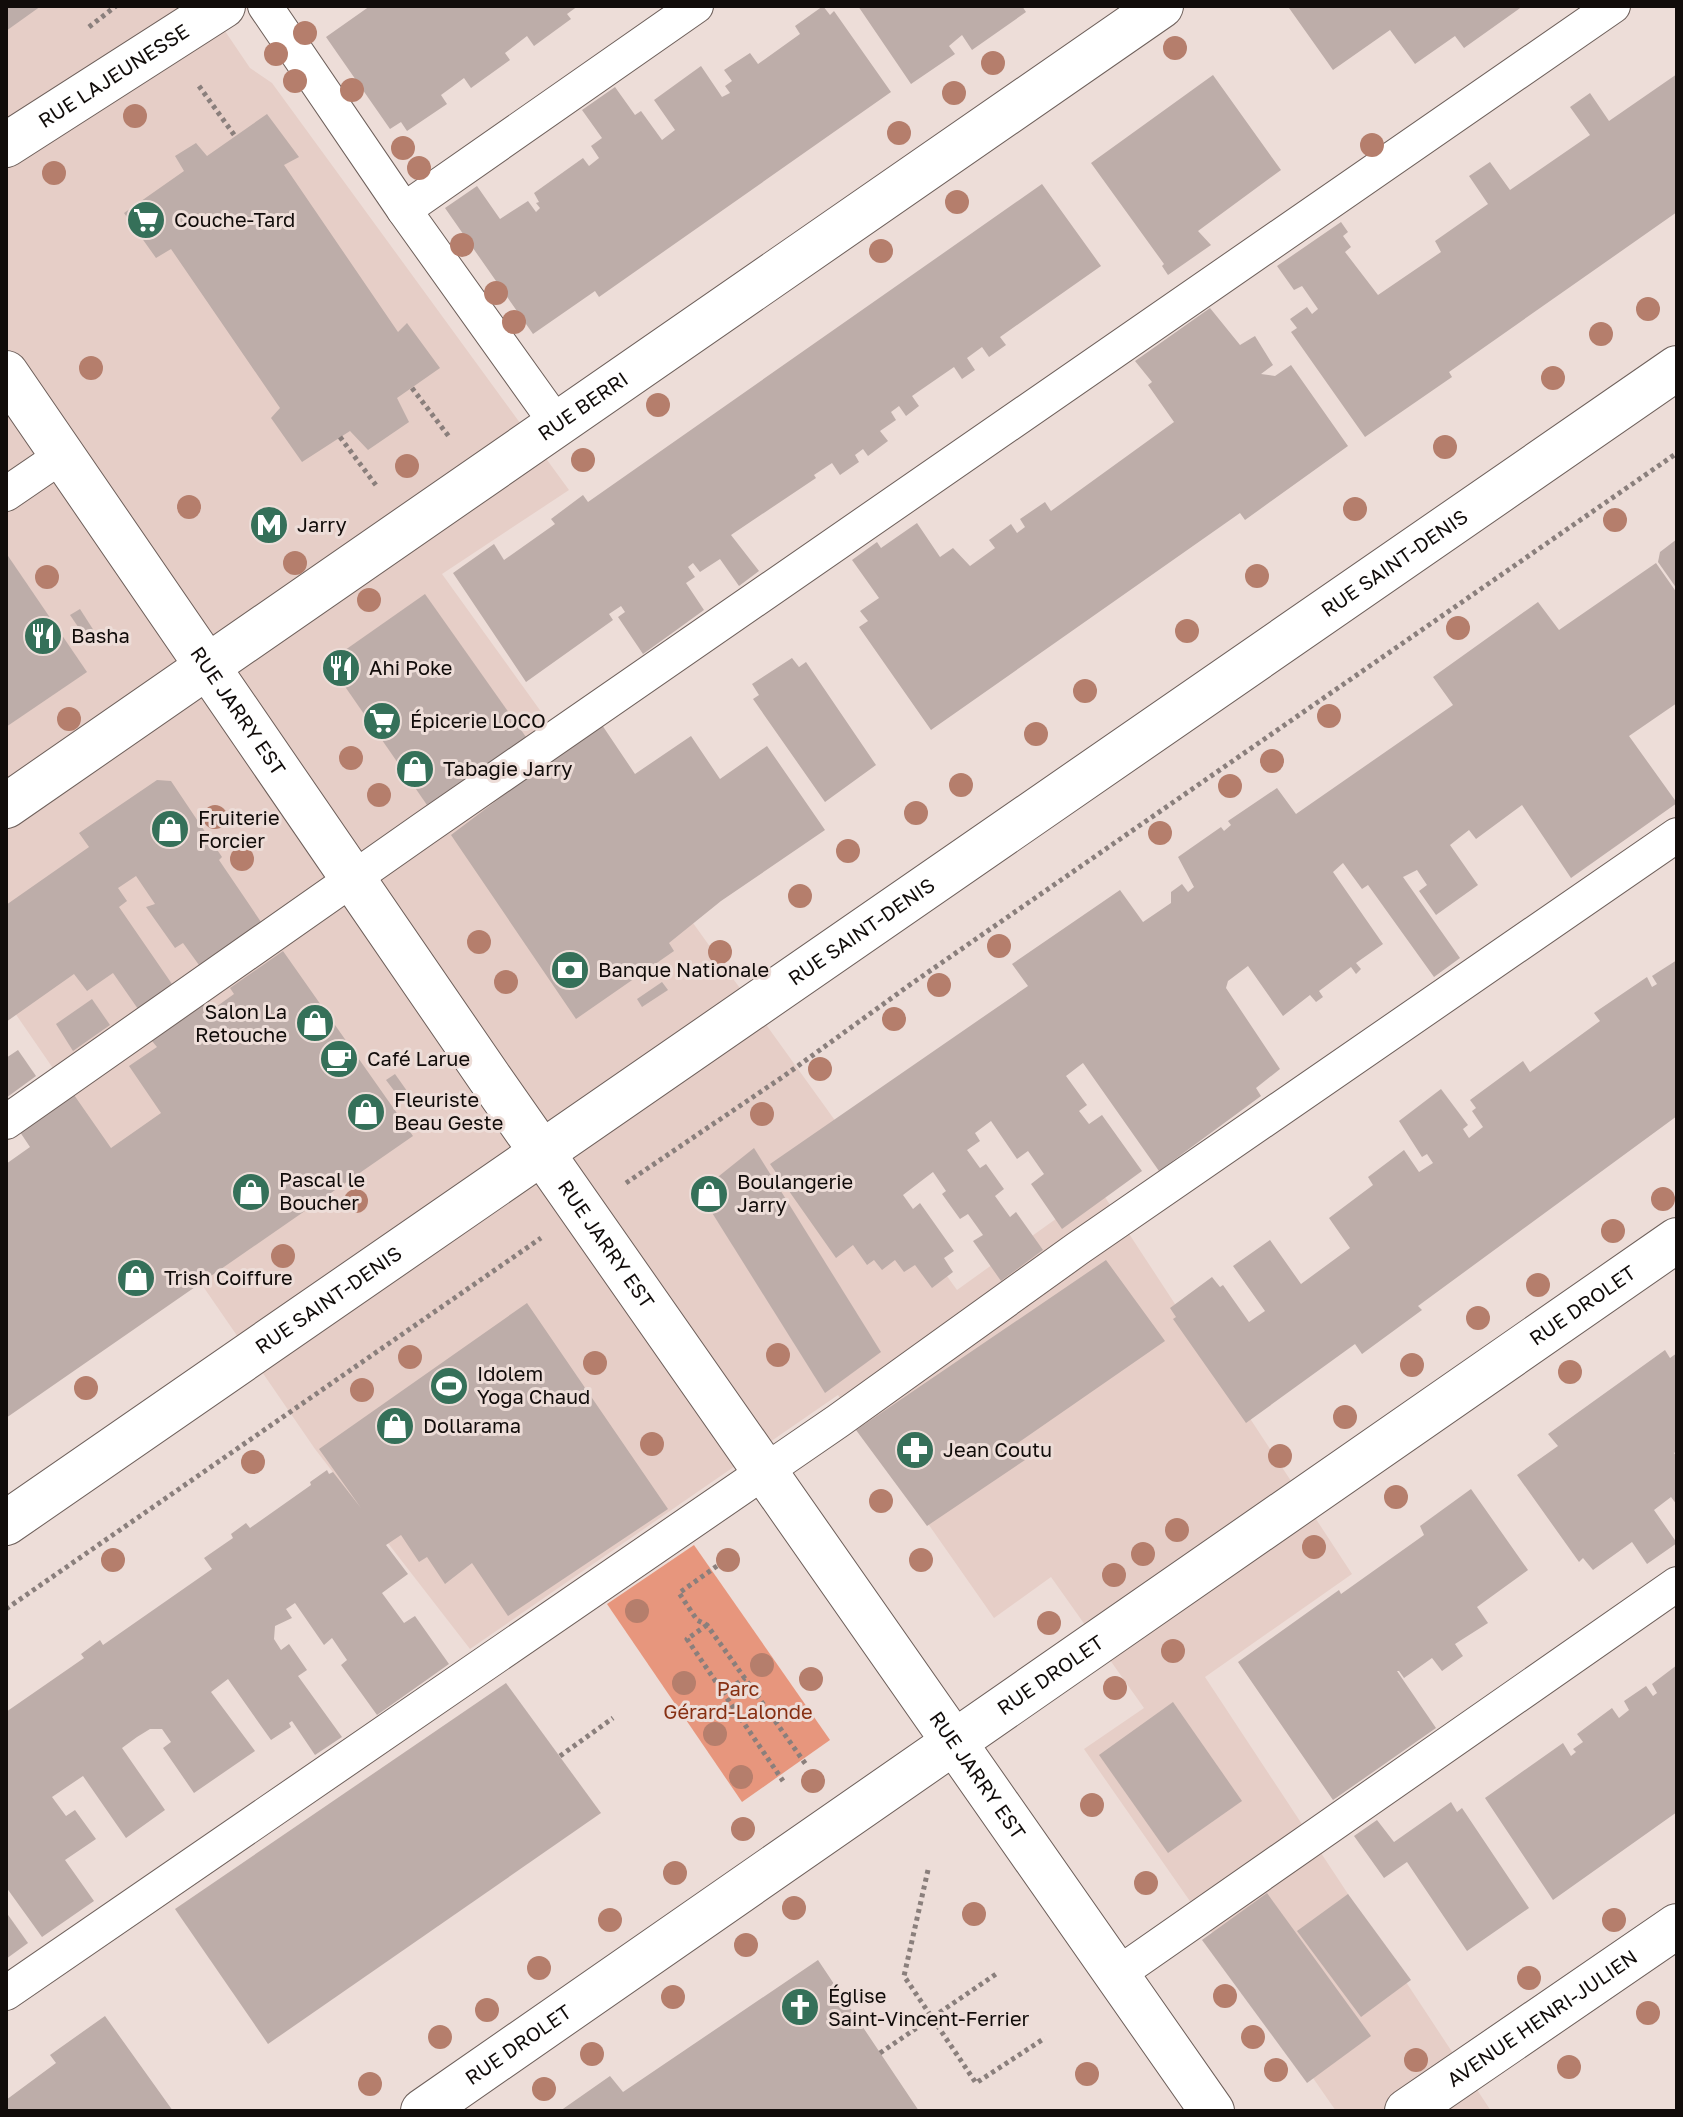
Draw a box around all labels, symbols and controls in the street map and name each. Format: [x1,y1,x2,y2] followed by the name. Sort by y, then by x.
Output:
[34,18,193,132] street label: RUE LAJEUNESSE
[125,199,167,241] supermarket icon: Couche-Tard
[174,207,295,231] place label: Couche-Tard
[533,366,632,445] street label: RUE BERRI
[1316,503,1472,621] street label: RUE SAINT-DENIS
[248,504,290,546] metro station icon: Jarry
[297,512,347,536] place label: Jarry
[22,615,64,657] restaurant icon: Basha
[71,623,130,647] place label: Basha
[186,642,291,779] street label: RUE JARRY EST
[320,647,362,689] restaurant icon: Ahi Poke
[369,655,452,679] place label: Ahi Poke
[361,700,403,742] supermarket icon: Épicerie LOCO
[410,708,546,732] place label: Épicerie LOCO
[394,748,436,790] shop icon: Tabagie Jarry
[443,756,573,780] place label: Tabagie Jarry
[198,805,280,852] place label: Fruiterie Forcier
[149,808,191,850] shop icon: Fruiterie Forcier
[783,872,939,990] street label: RUE SAINT-DENIS
[549,949,591,991] bank icon: Banque Nationale
[598,957,769,981] place label: Banque Nationale
[195,999,287,1046] place label: Salon La Retouche
[294,1002,336,1044] shop icon: Salon La Retouche
[318,1038,360,1080] cafe icon: Café Larue
[367,1046,470,1070] place label: Café Larue
[394,1087,503,1134] place label: Fleuriste Beau Geste
[345,1091,387,1133] shop icon: Fleuriste Beau Geste
[279,1167,365,1214] place label: Pascal le Boucher
[737,1169,853,1216] place label: Boulangerie Jarry
[230,1171,272,1213] shop icon: Pascal le Boucher
[688,1173,730,1215] shop icon: Boulangerie Jarry
[554,1175,660,1312] street label: RUE JARRY EST
[250,1240,406,1358] street label: RUE SAINT-DENIS
[115,1257,157,1299] shop icon: Trish Coiffure
[1524,1259,1640,1350] street label: RUE DROLET
[164,1265,293,1289] place label: Trish Coiffure
[477,1361,590,1408] place label: Idolem Yoga Chaud
[428,1365,470,1407] sports icon: Idolem Yoga Chaud
[374,1405,416,1447] shop icon: Dollarama
[423,1413,521,1437] place label: Dollarama
[894,1429,936,1471] pharmacy icon: Jean Coutu
[943,1437,1052,1461] place label: Jean Coutu
[992,1629,1108,1720] street label: RUE DROLET
[663,1676,813,1723] park label: Parc Gérard-Lalonde
[925,1706,1031,1844] street label: RUE JARRY EST
[1442,1944,1641,2091] street label: AVENUE HENRI-JULIEN
[828,1983,1029,2030] place label: Église Saint-Vincent-Ferrier
[779,1986,821,2028] church icon: Église Saint-Vincent-Ferrier
[460,1999,575,2089] street label: RUE DROLET

